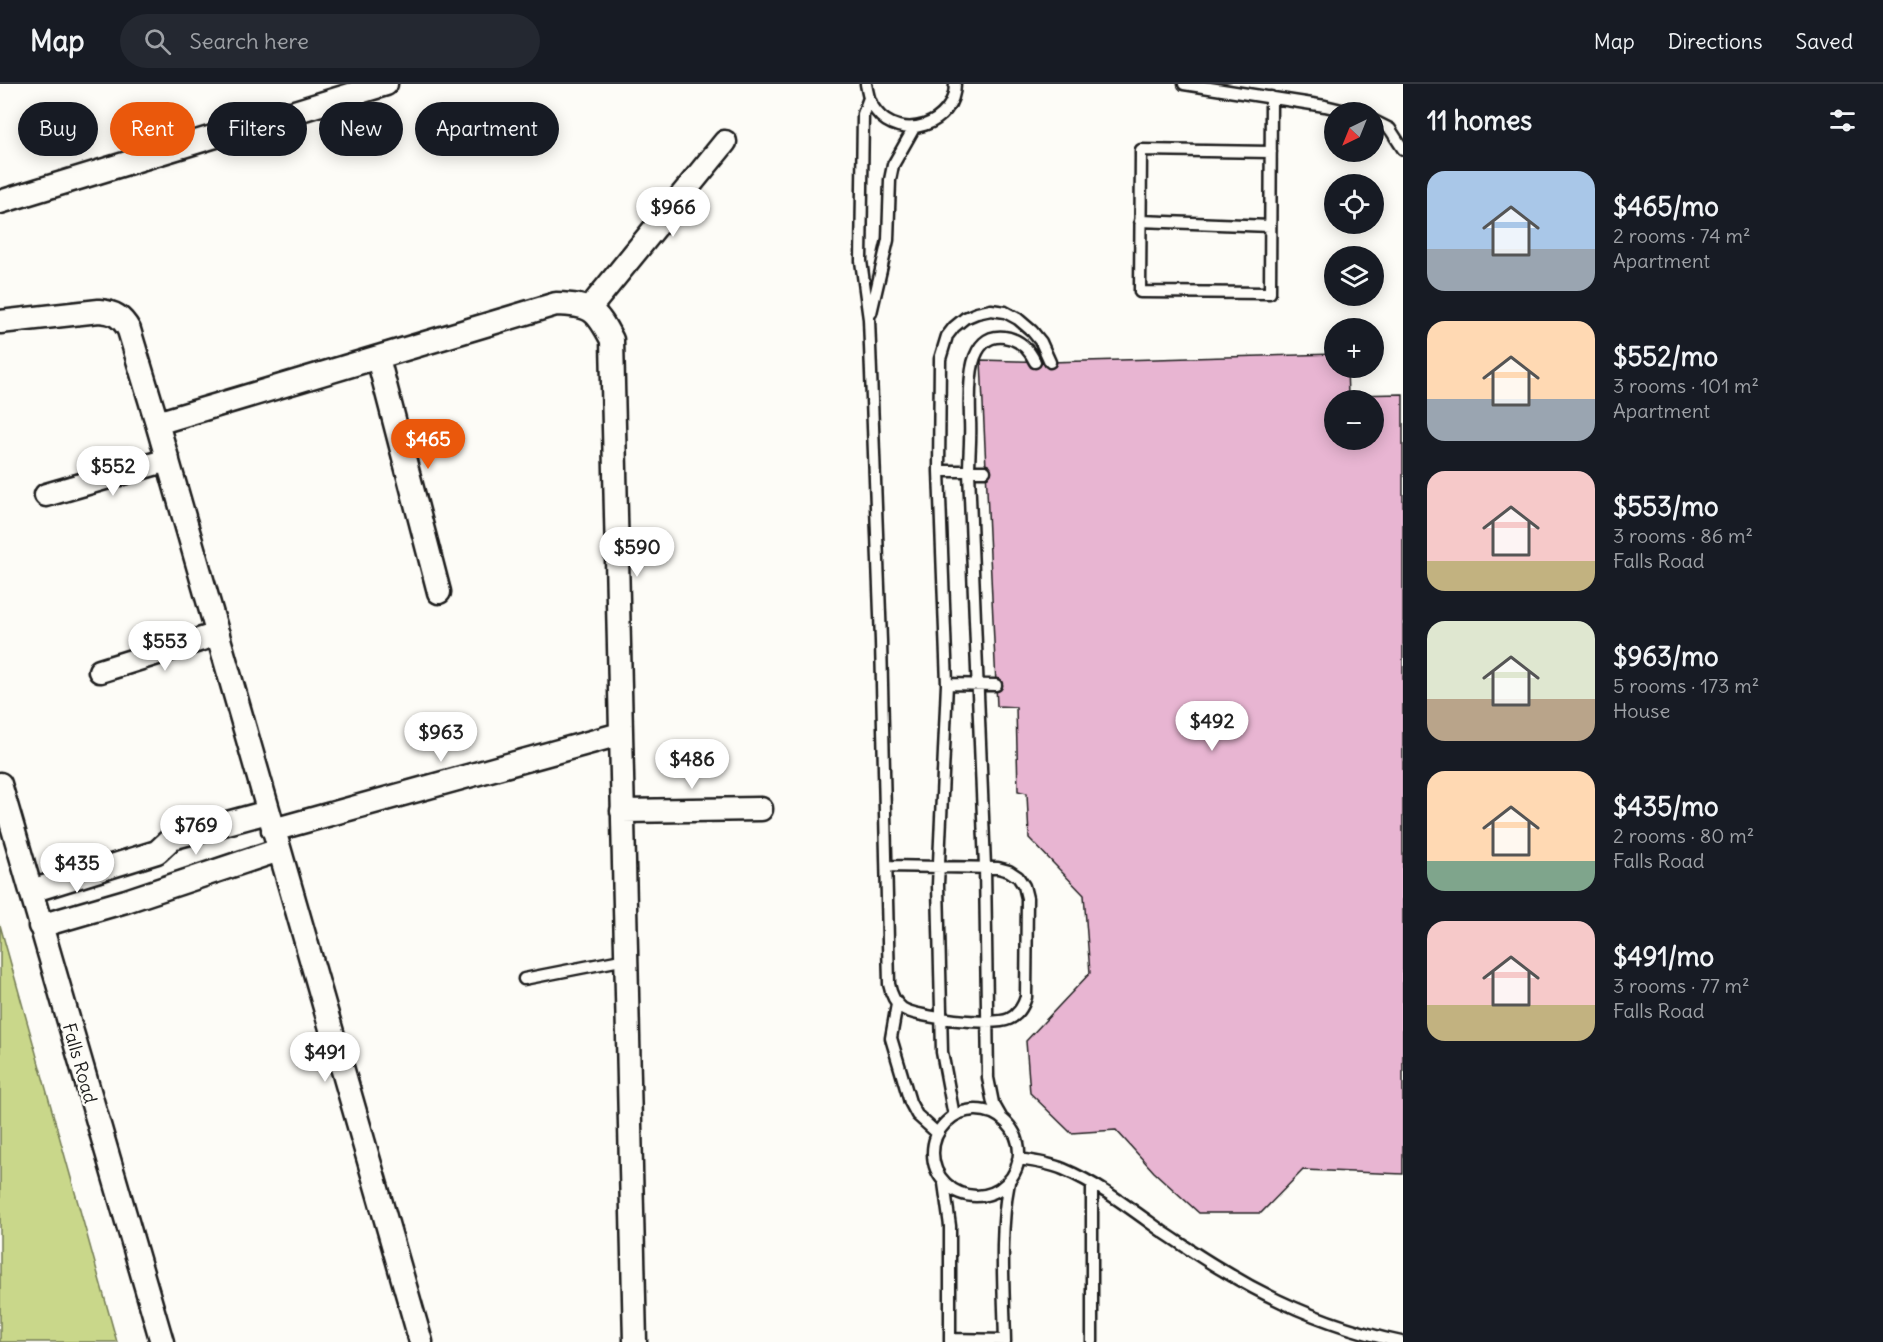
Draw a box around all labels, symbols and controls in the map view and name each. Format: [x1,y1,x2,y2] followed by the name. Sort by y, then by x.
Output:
[120,14,540,68] search box
[30,23,84,59] text: Map
[141,25,174,58] icon: search
[189,27,309,55] text: Search here
[1594,28,1635,55] text: Map
[1668,28,1762,55] text: Directions
[1795,28,1853,55] text: Saved
[18,102,98,156] chip: Buy
[110,102,195,156] chip: Rent
[207,102,307,156] chip: Filters
[319,102,403,156] chip: New
[415,102,559,156] chip: Apartment
[1324,102,1384,162] north arrow
[1324,102,1384,450] map controls
[1427,104,1532,137] text: 11 homes
[1826,104,1859,137] icon: filters
[1324,174,1384,234] button: locate
[637,187,709,238] pin: $966
[1613,190,1719,223] text: $465/mo
[650,194,696,219] text: $966
[1475,195,1547,267] icon: home
[1613,223,1750,248] text: 2 rooms · 74 m²
[1324,246,1384,306] button: layers
[1613,248,1710,273] text: Apartment
[1324,318,1384,378] button: +
[1613,340,1718,373] text: $552/mo
[1475,345,1547,417] icon: home
[1613,373,1759,398] text: 3 rooms · 101 m²
[1324,390,1384,450] button: −
[1613,398,1710,423] text: Apartment
[392,419,464,470] pin: $465
[405,426,451,451] text: $465
[77,446,149,497] pin: $552
[90,453,136,478] text: $552
[1613,490,1719,523] text: $553/mo
[1475,495,1547,567] icon: home
[1613,523,1753,548] text: 3 rooms · 86 m²
[601,527,673,578] pin: $590
[613,534,661,559] text: $590
[1613,548,1705,573] text: Falls Road
[129,621,201,672] pin: $553
[142,628,188,653] text: $553
[1613,640,1719,673] text: $963/mo
[1475,645,1547,717] icon: home
[1613,673,1759,698] text: 5 rooms · 173 m²
[1613,698,1670,723] text: House
[1176,701,1248,752] pin: $492
[1189,708,1235,733] text: $492
[405,712,477,763] pin: $963
[418,719,464,744] text: $963
[656,739,728,790] pin: $486
[669,746,715,771] text: $486
[1613,790,1719,823] text: $435/mo
[1475,795,1547,867] icon: home
[160,805,232,856] pin: $769
[174,812,218,837] text: $769
[1613,823,1754,848] text: 2 rooms · 80 m²
[41,843,113,894] pin: $435
[1613,848,1705,873] text: Falls Road
[54,850,100,875] text: $435
[1613,940,1714,973] text: $491/mo
[1475,945,1547,1017] icon: home
[1613,973,1750,998] text: 3 rooms · 77 m²
[1613,998,1705,1023] text: Falls Road
[58,1020,103,1106] street label: Falls Road
[289,1032,361,1083] pin: $491
[304,1039,346,1064] text: $491

